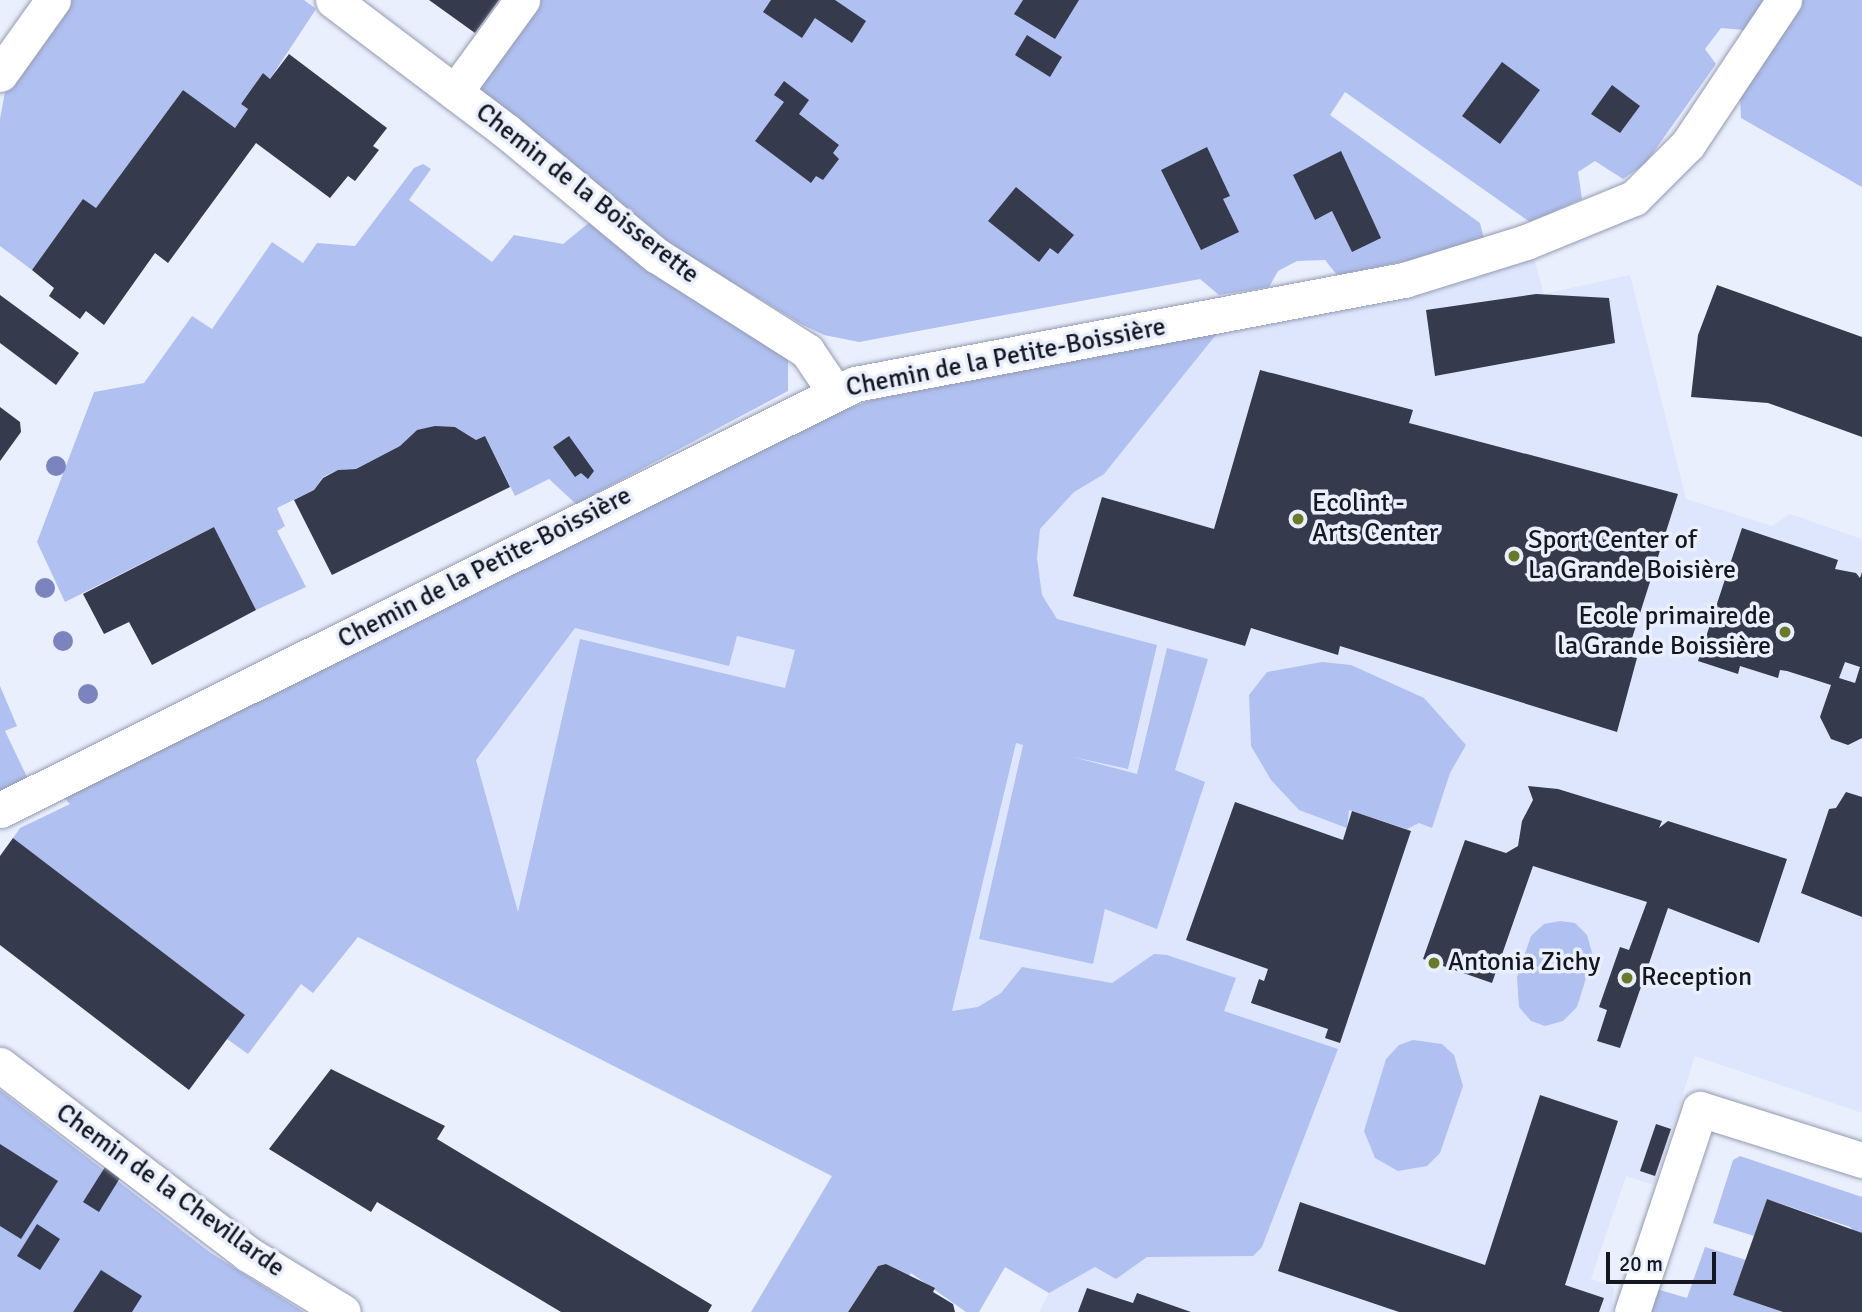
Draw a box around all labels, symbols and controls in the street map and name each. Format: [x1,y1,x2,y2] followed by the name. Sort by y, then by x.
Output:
[469,97,705,291] street label: Chemin de la Boisserette
[843,312,1169,404] street label: Chemin de la Petite-Boissière
[333,480,637,656] street label: Chemin de la Petite-Boissière
[1312,488,1438,550] place label: Ecolint - Arts Center
[1290,511,1306,527] marker: Ecolint - Arts Center
[1528,525,1736,586] place label: Sport Center of La Grande Boisière
[1506,548,1522,564] marker: Sport Center of La Grande Boisière
[1557,601,1771,662] place label: Ecole primaire de la Grande Boissière
[1777,624,1793,640] marker: Ecole primaire de la Grande Boissière
[1448,947,1600,979] place label: Antonia Zichy
[1426,955,1442,971] marker: Antonia Zichy
[1641,962,1752,994] place label: Reception
[1619,970,1635,986] marker: Reception
[50,1098,290,1284] street label: Chemin de la Chevillarde
[1610,1238,1720,1282] scale bar
[1619,1251,1663,1277] text: 20 m

